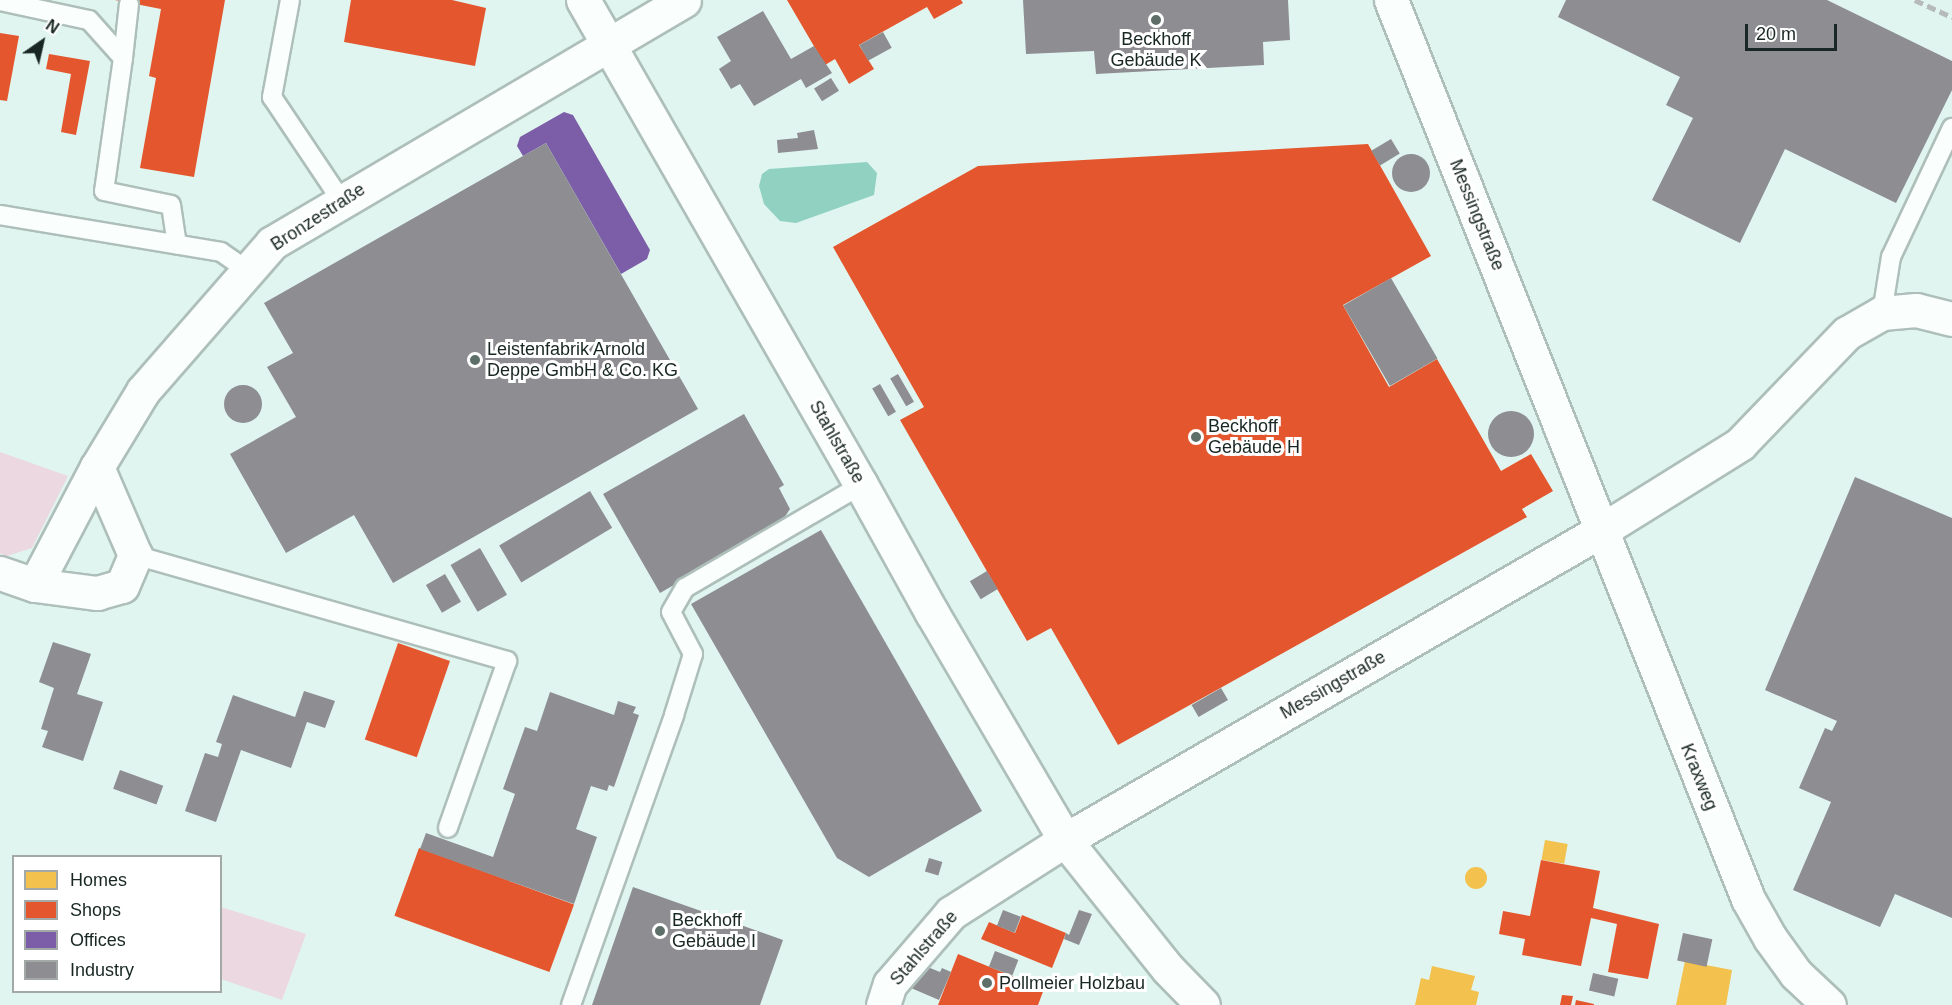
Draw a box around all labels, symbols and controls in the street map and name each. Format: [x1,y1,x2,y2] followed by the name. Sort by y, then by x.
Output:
[12,12,72,72] north arrow
[1748,12,1840,50] scale bar
[1149,13,1163,27] marker: Beckhoff Gebäude K
[43,16,62,37] text: N
[1756,24,1796,44] text: 20 m
[1110,29,1202,72] place label: Beckhoff Gebäude K
[1445,156,1509,274] street label: Messingstraße
[267,179,369,255] street label: Bronzestraße
[487,339,678,382] place label: Leistenfabrik Arnold Deppe GmbH & Co. KG
[468,353,482,367] marker: Leistenfabrik Arnold Deppe GmbH & Co. KG
[805,397,869,487] street label: Stahlstraße
[1208,416,1300,458] place label: Beckhoff Gebäude H
[1189,430,1203,444] marker: Beckhoff Gebäude H
[1276,646,1390,724] street label: Messingstraße
[1676,740,1722,814] street label: Kraxweg
[12,855,222,993] legend
[70,870,127,890] text: Homes
[70,900,121,920] text: Shops
[886,906,962,990] street label: Stahlstraße
[672,910,756,952] place label: Beckhoff Gebäude I
[653,924,667,938] marker: Beckhoff Gebäude I
[70,930,126,950] text: Offices
[70,960,134,980] text: Industry
[999,972,1145,994] place label: Pollmeier Holzbau
[980,976,994,990] marker: Pollmeier Holzbau

